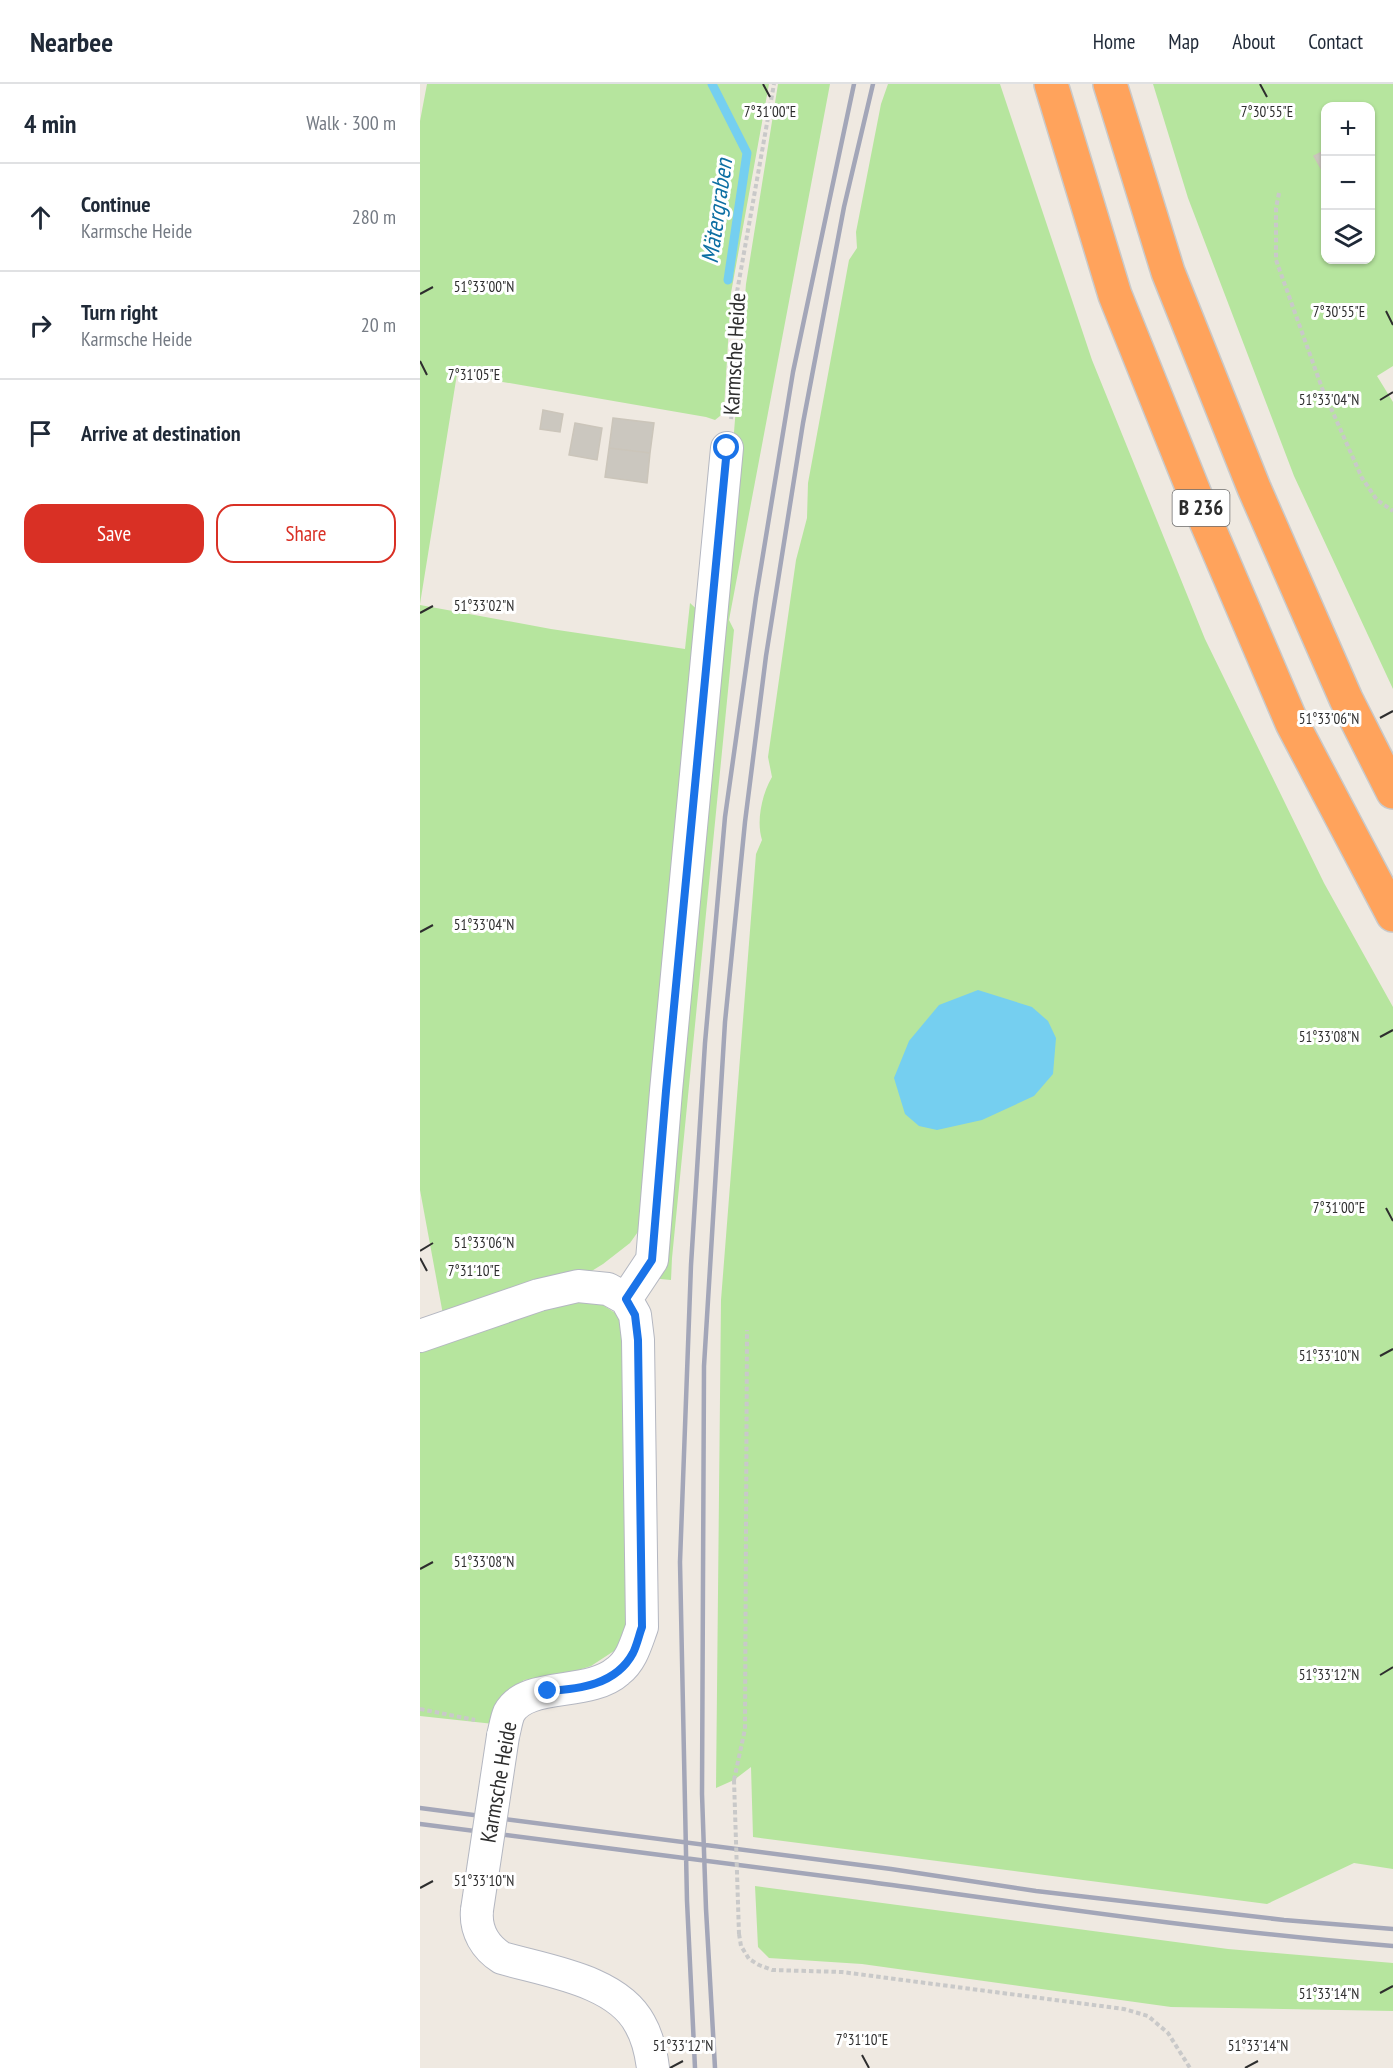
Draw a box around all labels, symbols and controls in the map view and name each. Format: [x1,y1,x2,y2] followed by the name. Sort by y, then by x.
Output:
[30,23,113,60] text: Nearbee
[1093,28,1135,55] text: Home
[1168,28,1199,55] text: Map
[1232,28,1275,55] text: About
[1308,28,1363,55] text: Contact
[744,102,796,121] text: 7°31'00"E
[1241,102,1293,121] text: 7°30'55"E
[1321,102,1375,264] map controls
[1321,102,1375,156] button: +
[24,107,77,140] text: 4 min
[306,110,396,136] text: Walk · 300 m
[694,155,739,265] water label: Mätergraben
[1321,156,1375,210] button: −
[81,190,151,218] text: Continue
[24,201,57,234] icon: ahead
[352,204,396,230] text: 280 m
[1321,210,1375,264] button: layers
[81,218,192,244] text: Karmsche Heide
[454,277,514,296] text: 51°33'00"N
[717,292,751,416] street label: Karmsche Heide
[81,298,158,326] text: Turn right
[1313,302,1365,321] text: 7°30'55"E
[24,309,57,342] icon: right
[361,312,396,338] text: 20 m
[81,326,192,352] text: Karmsche Heide
[448,365,500,384] text: 7°31'05"E
[1299,390,1359,409] text: 51°33'04"N
[24,417,57,450] icon: arrive
[81,419,241,447] text: Arrive at destination
[713,434,739,460] route start
[1172,490,1230,526] road number: B 236
[24,504,204,563] button: Save
[216,504,396,563] button: Share
[454,596,514,615] text: 51°33'02"N
[1299,709,1359,728] text: 51°33'06"N
[454,915,514,934] text: 51°33'04"N
[1299,1027,1359,1046] text: 51°33'08"N
[1313,1198,1365,1217] text: 7°31'00"E
[454,1233,514,1252] text: 51°33'06"N
[448,1261,500,1280] text: 7°31'10"E
[1299,1346,1359,1365] text: 51°33'10"N
[454,1552,514,1571] text: 51°33'08"N
[1299,1665,1359,1684] text: 51°33'12"N
[534,1677,560,1703] route end
[474,1719,522,1845] street label: Karmsche Heide
[454,1871,514,1890] text: 51°33'10"N
[1299,1984,1359,2003] text: 51°33'14"N
[836,2030,888,2049] text: 7°31'10"E
[653,2036,713,2055] text: 51°33'12"N
[1228,2036,1288,2055] text: 51°33'14"N

